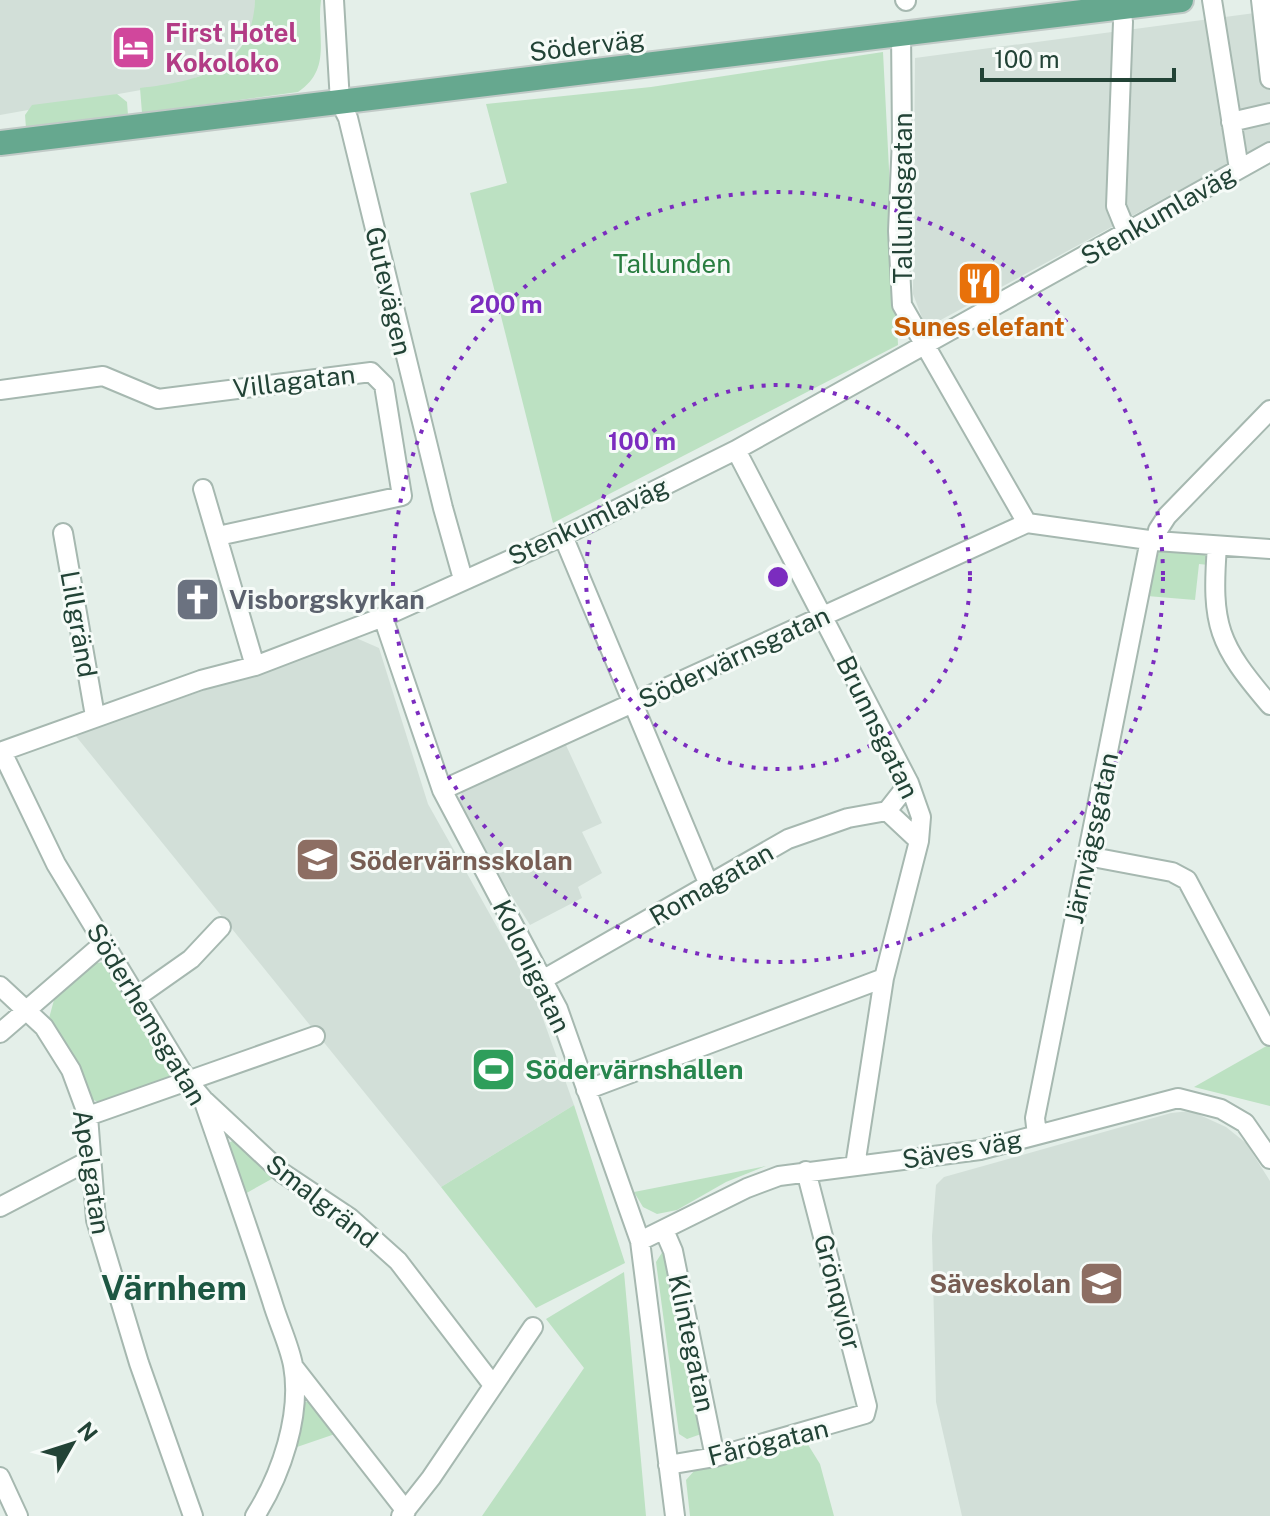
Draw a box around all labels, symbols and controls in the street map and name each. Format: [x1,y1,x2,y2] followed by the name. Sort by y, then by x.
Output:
[165,17,297,78] place label: First Hotel Kokoloko
[110,23,158,71] hotel icon: First Hotel Kokoloko
[527,23,647,67] street label: Söderväg
[982,32,1174,82] scale bar
[994,45,1060,73] text: 100 m
[887,112,918,284] street label: Tallundsgatan
[1075,158,1241,272] street label: Stenkumlaväg
[359,224,419,358] street label: Gutevägen
[613,248,731,279] park label: Tallunden
[955,259,1003,307] restaurant icon: Sunes elefant
[469,290,543,318] text: 200 m
[893,311,1065,342] place label: Sunes elefant
[231,358,357,404] street label: Villagatan
[608,427,676,455] text: 100 m
[503,470,673,572] street label: Stenkumlaväg
[764,563,792,591] centre of rings
[54,568,104,680] street label: Lillgränd
[174,575,222,623] church icon: Visborgskyrkan
[229,584,425,615] place label: Visborgskyrkan
[634,599,834,715] street label: Södervärnsgatan
[830,651,926,803] street label: Brunnsgatan
[1058,750,1124,926] street label: Järnvägsgatan
[294,836,342,884] school or university icon: Södervärnsskolan
[644,836,778,932] street label: Romagatan
[349,845,573,876] place label: Södervärnsskolan
[486,894,578,1038] street label: Kolonigatan
[80,917,214,1111] street label: Söderhemsgatan
[470,1045,518,1093] sports icon: Södervärnshallen
[525,1054,744,1085] place label: Södervärnshallen
[67,1107,117,1237] street label: Apelgatan
[900,1123,1024,1175] street label: Säves väg
[260,1148,384,1254] street label: Smalgränd
[808,1231,868,1353] street label: Grönqvior
[1078,1259,1126,1307] school or university icon: Säveskolan
[101,1268,247,1308] district label: Värnhem
[929,1268,1071,1299] place label: Säveskolan
[662,1271,722,1415] street label: Klintegatan
[32,1404,112,1484] north arrow
[705,1412,831,1472] street label: Fårögatan
[72,1417,103,1446] text: N

